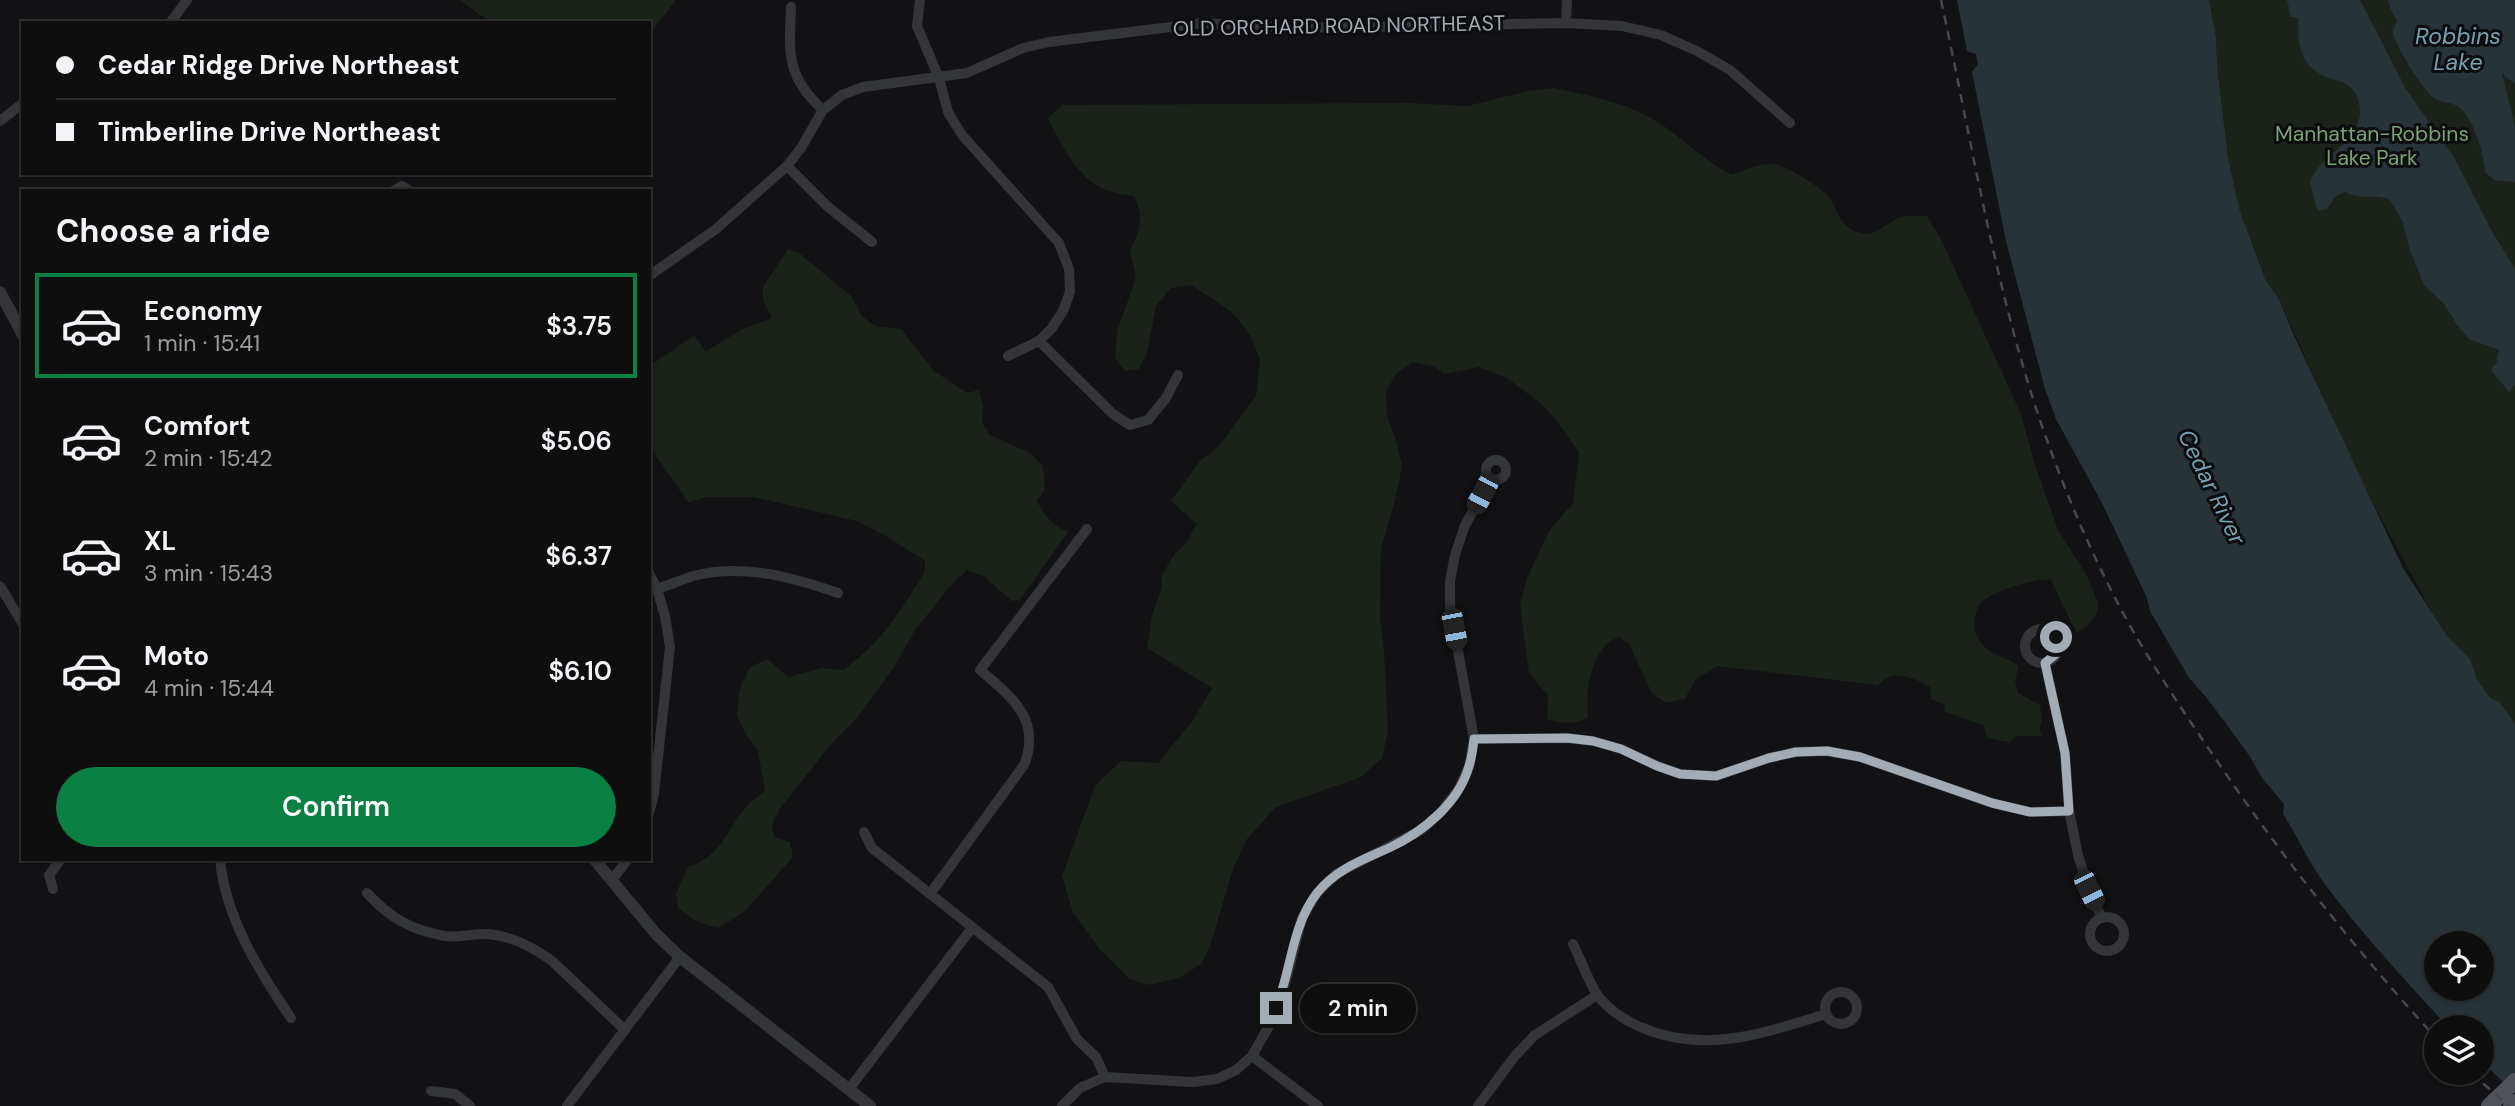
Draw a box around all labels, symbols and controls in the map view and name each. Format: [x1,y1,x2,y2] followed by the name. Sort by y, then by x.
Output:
[1173,9,1506,43] street label: OLD ORCHARD ROAD NORTHEAST
[2415,21,2501,77] water label: Robbins Lake
[98,48,460,82] text: Cedar Ridge Drive Northeast
[98,115,441,149] text: Timberline Drive Northeast
[2275,120,2469,172] park label: Manhattan-Robbins Lake Park
[56,210,271,252] text: Choose a ride
[60,294,123,357] icon: car
[144,294,262,328] text: Economy
[546,309,612,343] text: $3.75
[144,328,260,358] text: 1 min · 15:41
[60,409,123,472] icon: car
[144,409,250,443] text: Comfort
[541,424,612,458] text: $5.06
[2171,424,2253,551] water label: Cedar River
[144,443,272,473] text: 2 min · 15:42
[1463,471,1502,517] car
[60,524,123,587] icon: car
[144,524,176,558] text: XL
[546,539,612,573] text: $6.37
[144,558,273,588] text: 3 min · 15:43
[1440,606,1469,652] car
[2040,621,2072,653] route start
[60,639,123,702] icon: car
[144,639,209,673] text: Moto
[548,654,612,688] text: $6.10
[144,673,274,703] text: 4 min · 15:44
[56,767,616,847] button: Confirm
[2071,867,2108,913] car
[2424,931,2494,1085] map controls
[2424,931,2494,1001] button: locate
[1300,984,1416,1032] callout: 2 min
[1260,992,1292,1024] route end
[1328,993,1388,1023] text: 2 min
[2424,1015,2494,1085] button: layers

